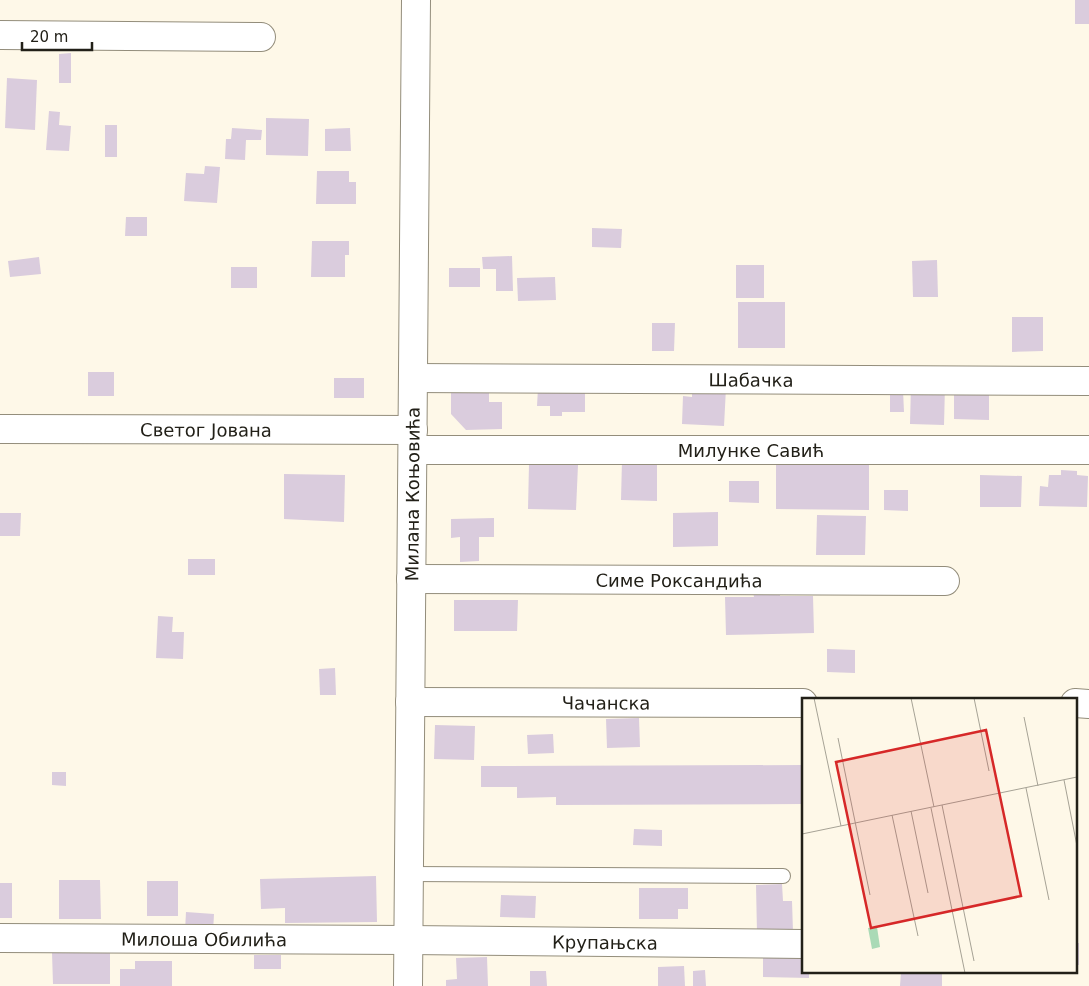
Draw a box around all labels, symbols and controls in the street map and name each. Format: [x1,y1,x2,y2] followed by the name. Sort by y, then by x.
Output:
[22,20,92,52] scale bar
[30,28,68,46] text: 20 m
[708,369,794,390] street label: Шабачка
[401,407,423,581] street label: Милана Коњовића
[140,419,272,440] street label: Светог Јована
[678,440,824,461] street label: Милунке Савић
[595,569,763,591] street label: Симе Роксандића
[562,692,650,713] street label: Чачанска
[802,698,1076,974] inset map
[121,928,287,950] street label: Милоша Обилића
[552,931,658,953] street label: Крупањска

